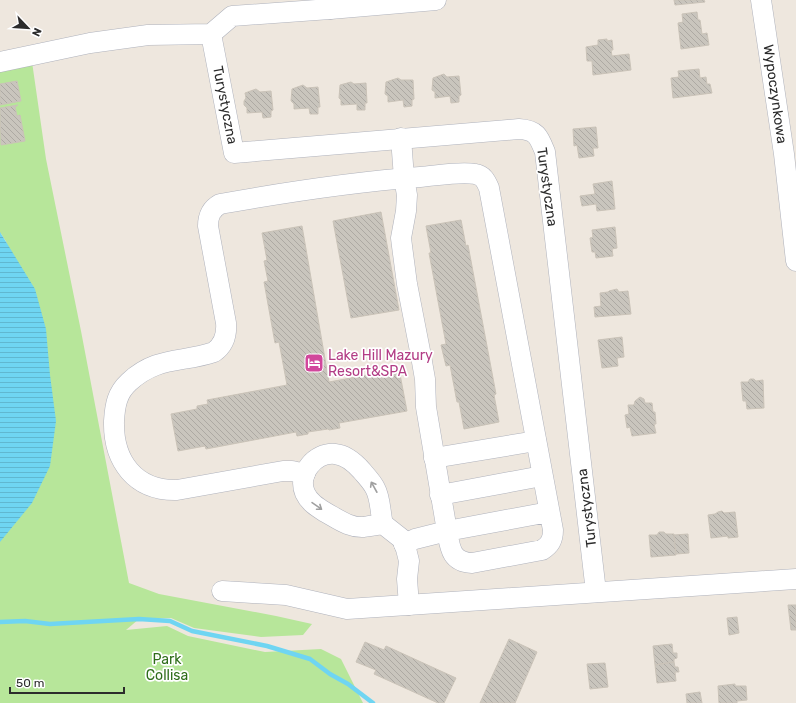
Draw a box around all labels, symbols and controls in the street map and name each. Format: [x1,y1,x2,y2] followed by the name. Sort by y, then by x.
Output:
[8,8,48,48] north arrow
[29,26,44,38] text: N
[760,43,790,145] street label: Wypoczynkowa
[209,64,241,146] street label: Turystyczna
[533,147,561,227] street label: Turystyczna
[328,347,433,380] place label: Lake Hill Mazury Resort&SPA
[303,352,325,374] hotel icon: Lake Hill Mazury Resort&SPA
[574,468,600,548] street label: Turystyczna
[370,481,377,493] one-way arrow
[312,502,323,510] one-way arrow
[146,651,188,684] park label: Park Collisa
[10,669,124,695] scale bar
[16,676,44,690] text: 50 m

